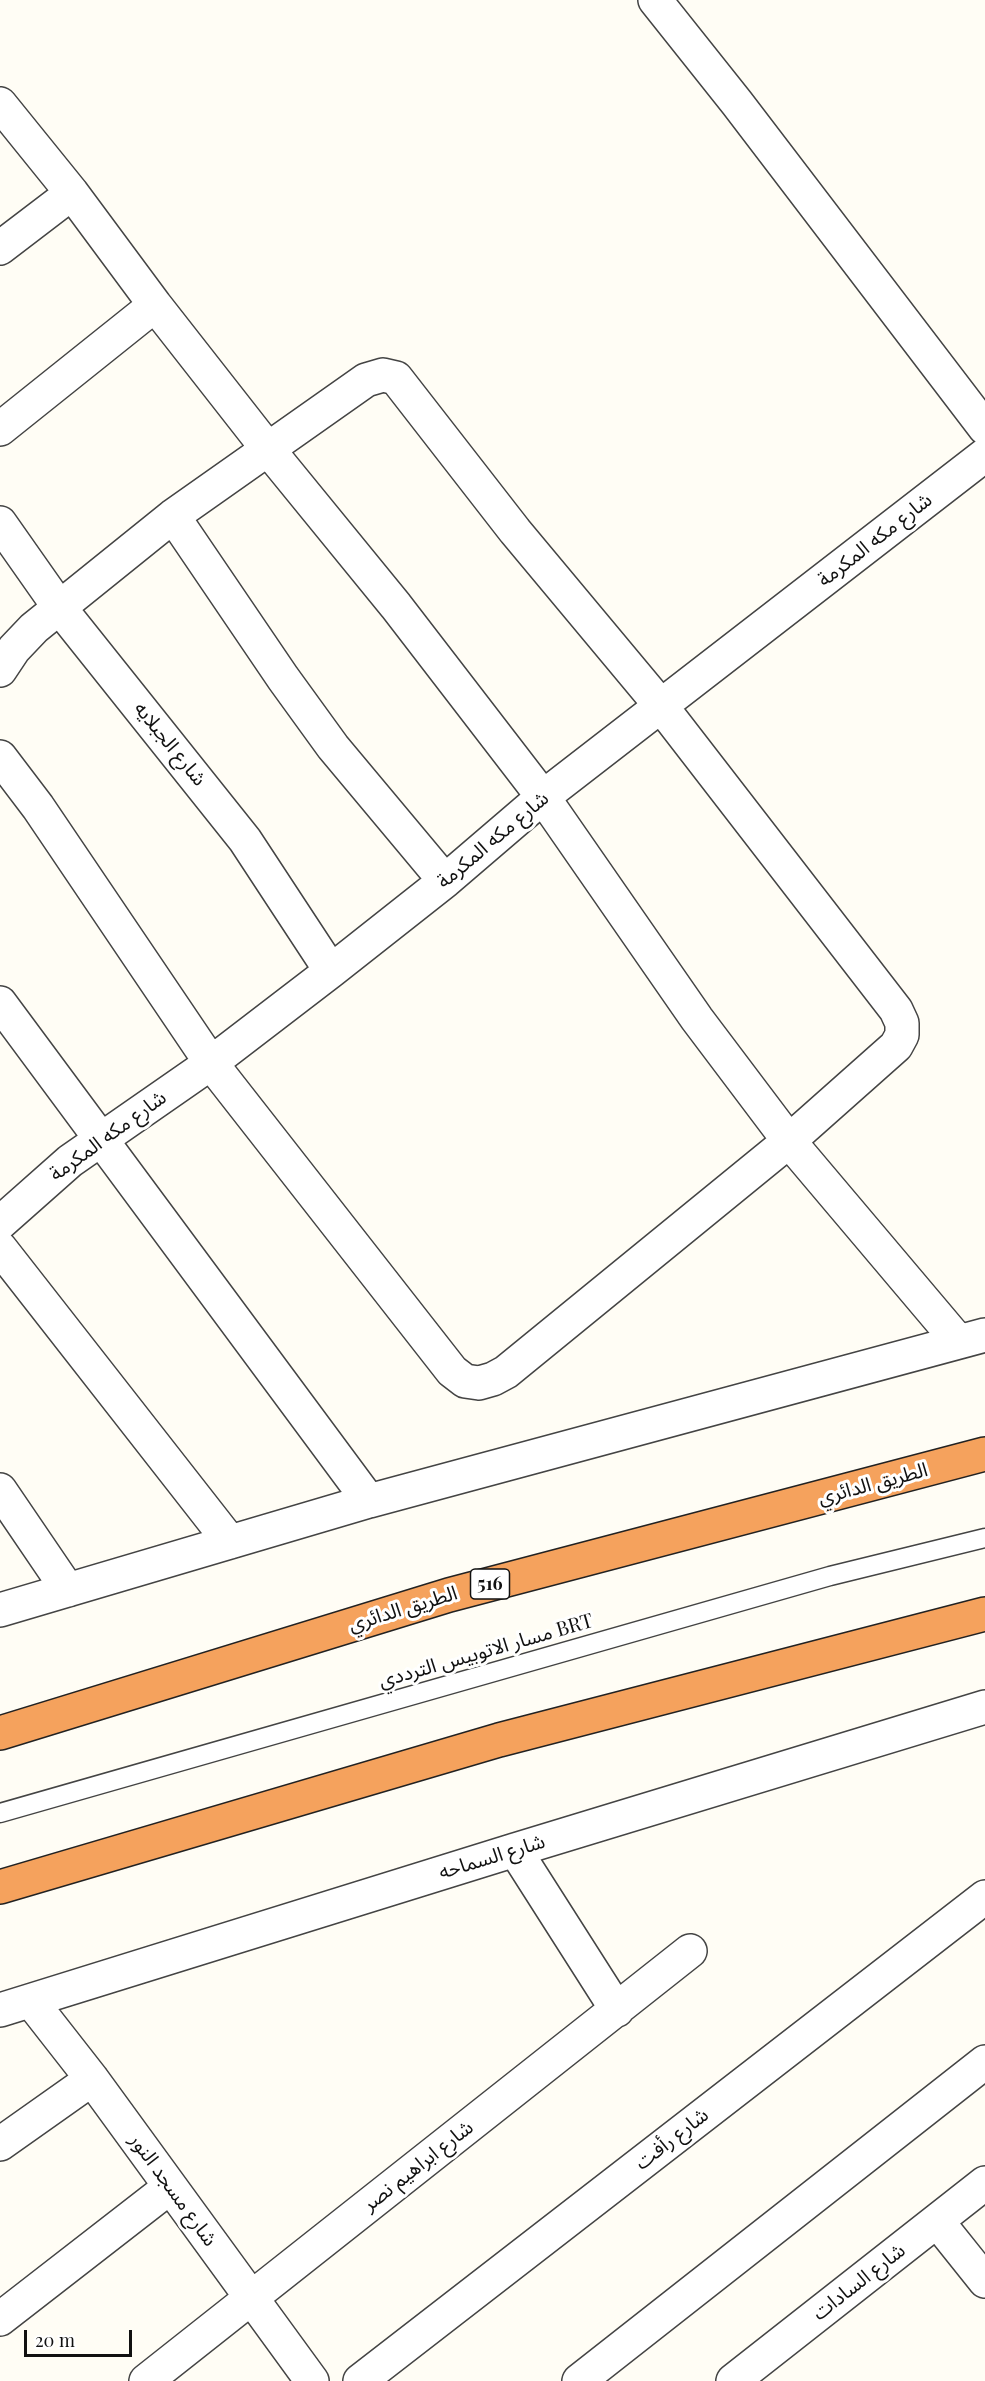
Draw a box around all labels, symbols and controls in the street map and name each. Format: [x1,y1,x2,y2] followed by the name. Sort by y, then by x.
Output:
[813,488,937,592] street label: شارع مكه المكرمة
[129,697,211,791] street label: شارع الجبلايه
[432,786,554,894] street label: شارع مكه المكرمة
[45,1086,171,1186] street label: شارع مكه المكرمة
[816,1458,930,1510] street label: الطريق الدائري
[470,1569,510,1599] road number: 516
[346,1581,460,1637] street label: الطريق الدائري
[376,1609,596,1693] street label: مسار الاتوبيس الترددي BRT
[436,1829,548,1885] street label: شارع السماحه
[631,2103,713,2175] street label: شارع رأفت
[358,2115,478,2217] street label: شارع ابراهيم نصر
[124,2129,222,2251] street label: شارع مسجد النور
[808,2238,910,2326] street label: شارع السادات
[27,2318,135,2356] scale bar
[35,2328,75,2352] text: 20 m

